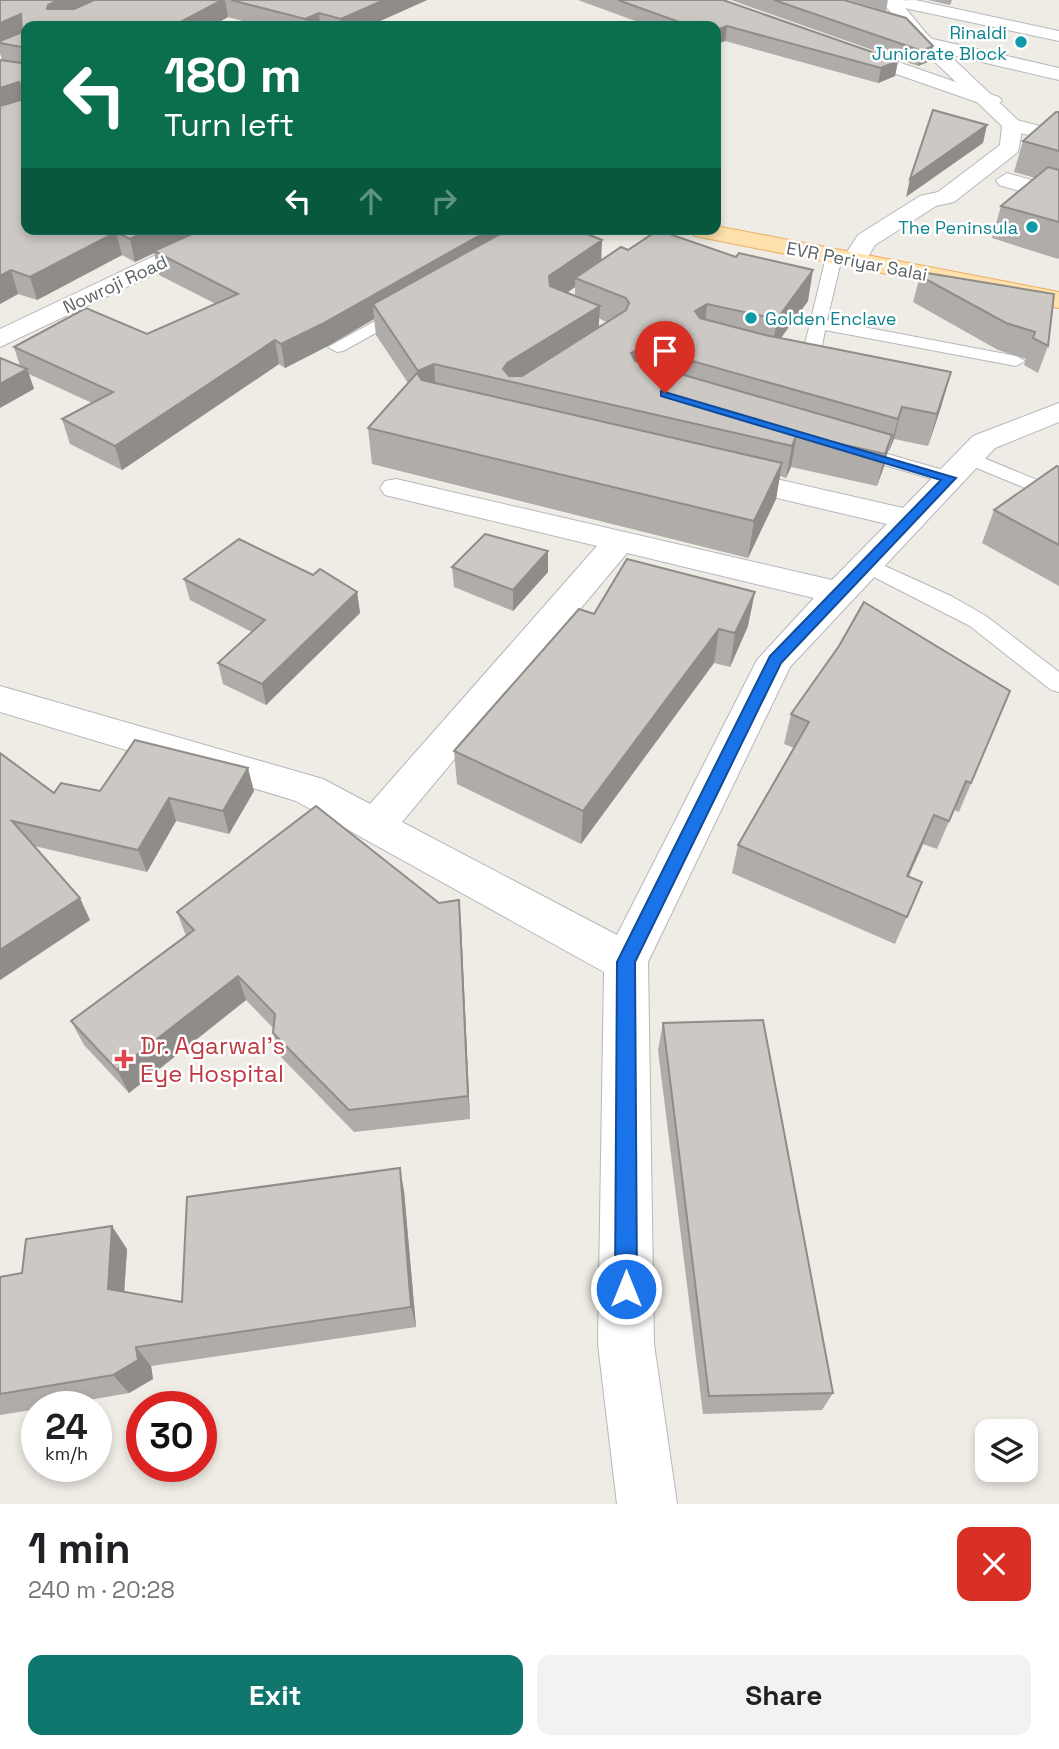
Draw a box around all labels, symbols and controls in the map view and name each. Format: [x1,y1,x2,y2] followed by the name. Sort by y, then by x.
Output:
[872,21,1007,65] place label: Rinaldi Juniorate Block
[1013,34,1029,50] marker: Rinaldi Juniorate Block
[164,44,302,106] text: 180 m
[49,49,140,140] icon: left
[164,105,294,145] text: Turn left
[279,182,317,220] icon: left
[352,182,390,220] icon: ahead
[425,182,463,220] icon: right
[898,216,1018,239] place label: The Peninsula
[1024,219,1040,235] marker: The Peninsula
[785,236,929,286] street label: EVR Periyar Salai
[59,250,171,318] street label: Nowroji Road
[765,307,897,330] place label: Golden Enclave
[743,310,759,326] marker: Golden Enclave
[635,321,695,393] pin
[646,332,684,370] icon: arrive
[140,1030,285,1089] place label: Dr. Agarwal's Eye Hospital
[114,1049,134,1069] marker: Dr. Agarwal's Eye Hospital
[589,1252,663,1326] position arrow
[126,1391,217,1482] speed limit sign: 30
[45,1405,88,1449] text: 24
[975,1419,1038,1482] map controls
[975,1419,1038,1482] button: layers
[45,1442,88,1465] text: km/h
[28,1522,131,1575] text: 1 min
[957,1527,1031,1601] button: close
[28,1575,175,1605] text: 240 m · 20:28
[28,1655,523,1735] button: Exit
[537,1655,1031,1735] button: Share

